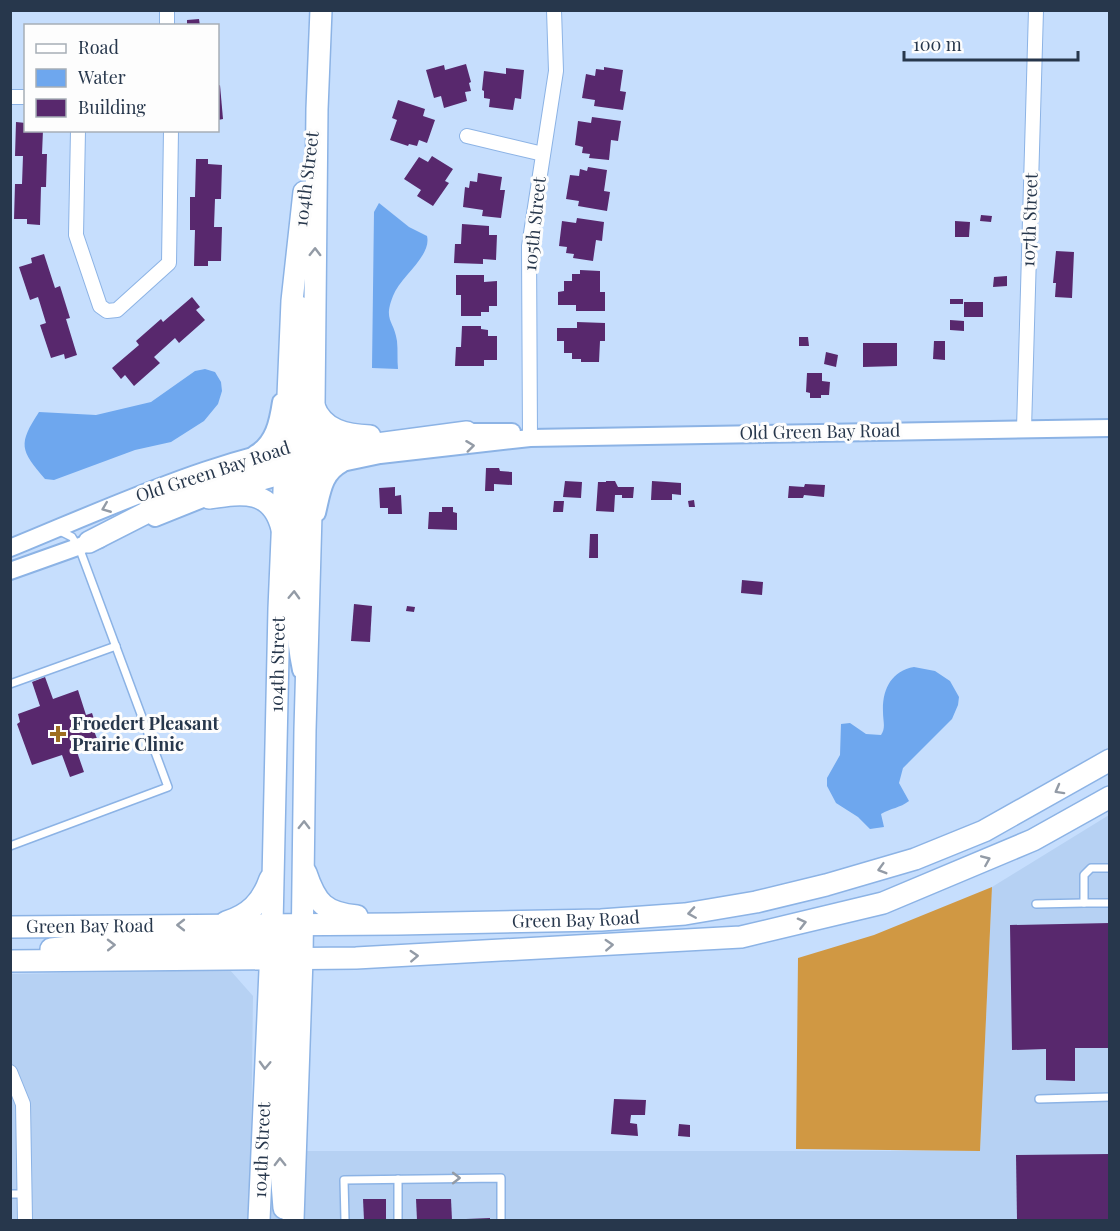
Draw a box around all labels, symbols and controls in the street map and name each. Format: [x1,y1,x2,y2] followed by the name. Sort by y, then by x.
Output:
[24,24,219,132] legend
[904,24,1078,62] scale bar
[913,32,962,56] text: 100 m
[78,35,119,59] text: Road
[77,65,126,89] text: Water
[78,95,146,119] text: Building
[288,129,324,228] street label: 104th Street
[1015,172,1043,268] street label: 107th Street
[517,175,551,272] street label: 105th Street
[309,248,322,257] one-way arrow
[739,418,901,444] street label: Old Green Bay Road
[132,435,293,507] street label: Old Green Bay Road
[466,440,475,452] one-way arrow
[101,501,112,513] one-way arrow
[288,590,301,599] one-way arrow
[264,615,290,713] street label: 104th Street
[72,711,219,756] place label: Froedert Pleasant Prairie Clinic
[49,725,67,743] marker: Froedert Pleasant Prairie Clinic
[1055,782,1065,794] one-way arrow
[298,821,310,830] one-way arrow
[979,855,990,867] one-way arrow
[877,862,888,874] one-way arrow
[512,904,641,933] street label: Green Bay Road
[687,906,697,918] one-way arrow
[26,913,155,938] street label: Green Bay Road
[797,917,807,930] one-way arrow
[176,919,185,931] one-way arrow
[106,939,115,951] one-way arrow
[604,939,613,952] one-way arrow
[410,949,419,962] one-way arrow
[259,1060,271,1069] one-way arrow
[247,1101,275,1199] street label: 104th Street
[274,1158,286,1167] one-way arrow
[452,1172,461,1184] one-way arrow

